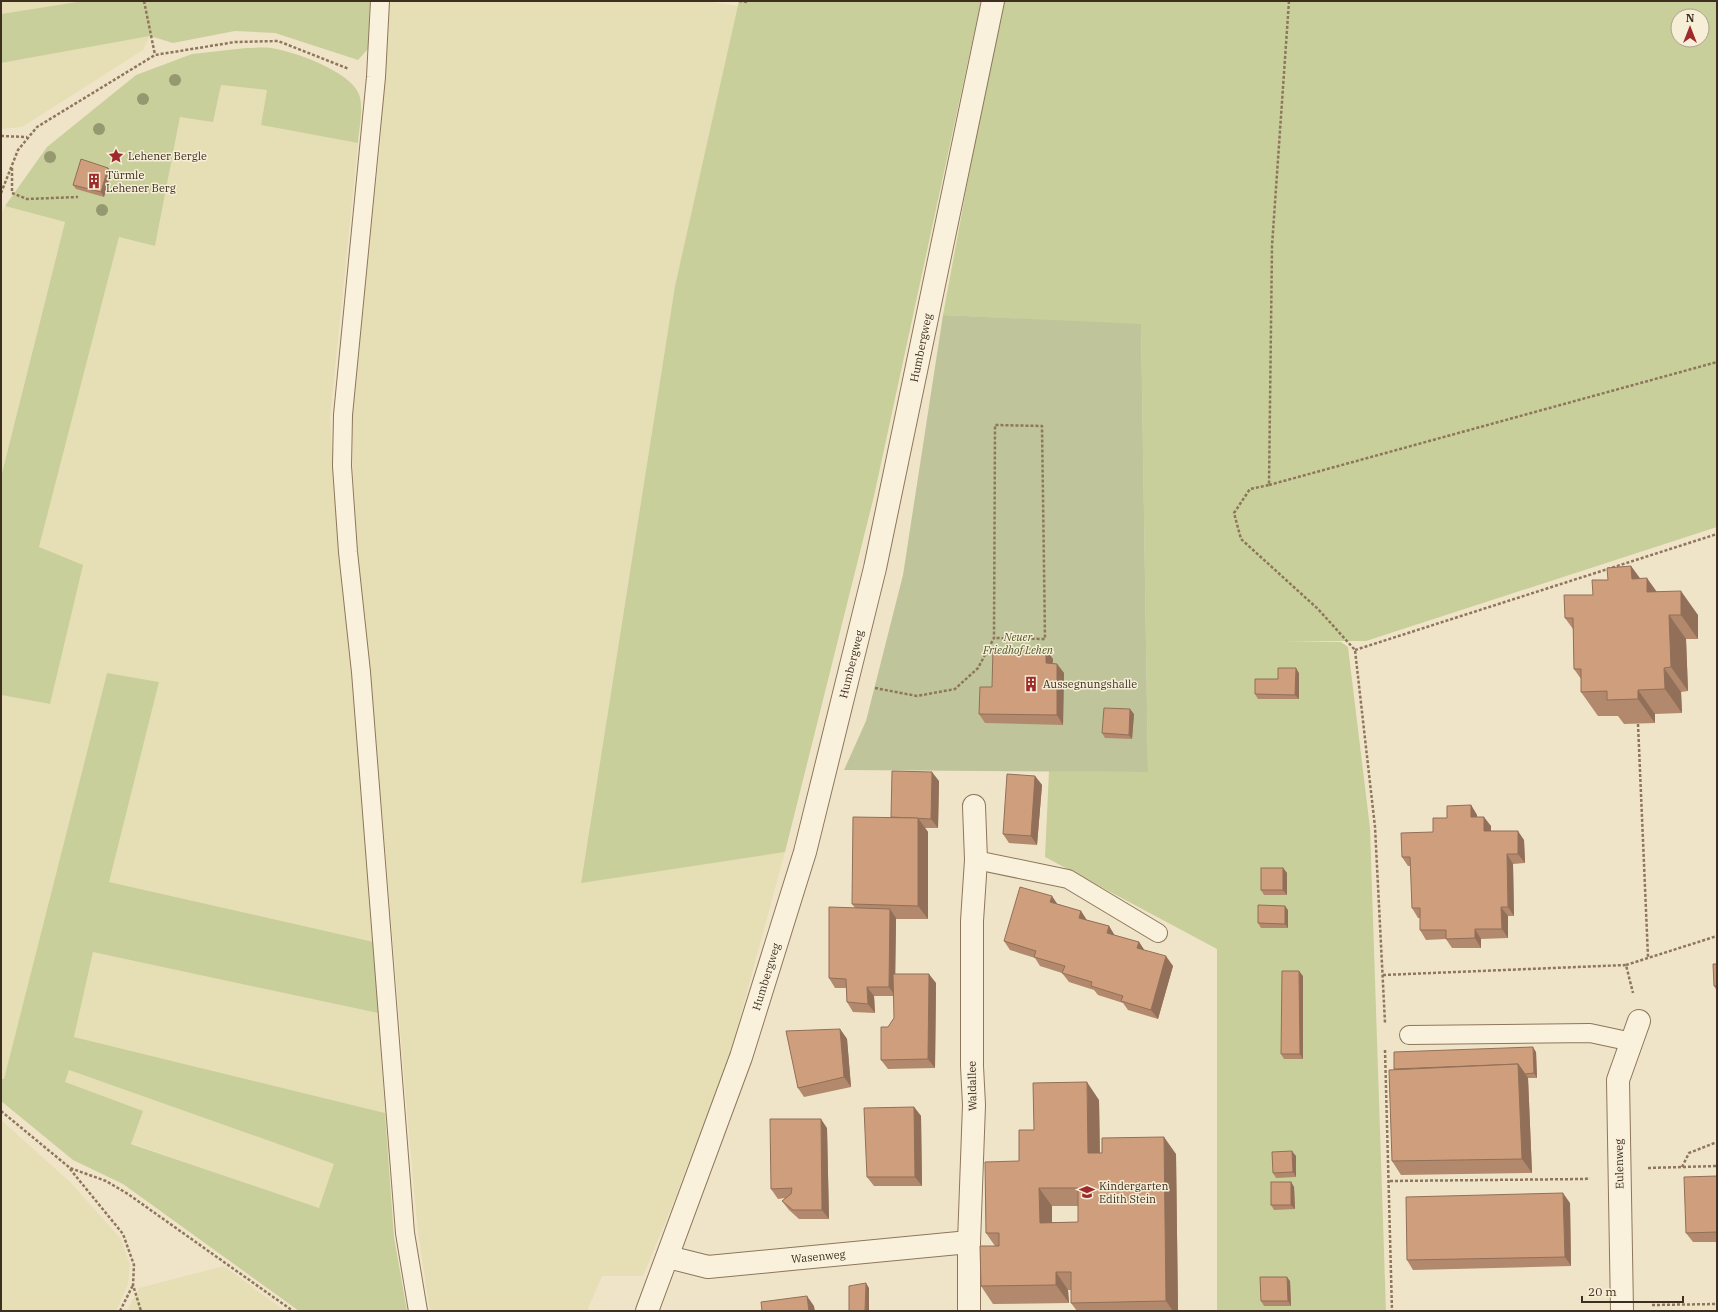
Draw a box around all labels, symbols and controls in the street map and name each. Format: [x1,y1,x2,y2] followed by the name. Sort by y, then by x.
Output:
[1670,8,1710,48] north arrow
[1686,11,1695,25] text: N
[107,147,125,165] place icon: Lehener Bergle
[128,149,207,163] place label: Lehener Bergle
[106,168,176,195] place label: Türmle Lehener Berg
[85,172,103,190] building icon: Türmle Lehener Berg
[907,312,935,383] street label: Humbergweg
[836,629,866,700] street label: Humbergweg
[982,630,1054,657] park label: Neuer Friedhof Lehen
[1022,675,1040,693] building icon: Aussegnungshalle
[1043,677,1137,691] place label: Aussegnungshalle
[749,941,783,1012] street label: Humbergweg
[965,1061,979,1111] street label: Waldallee
[1612,1139,1626,1189] street label: Eulenweg
[1099,1179,1168,1206] place label: Kindergarten Edith Stein
[1078,1183,1096,1201] school or university icon: Kindergarten Edith Stein
[790,1247,846,1266] street label: Wasenweg
[1582,1278,1683,1304] scale bar
[1588,1284,1617,1299] text: 20 m

